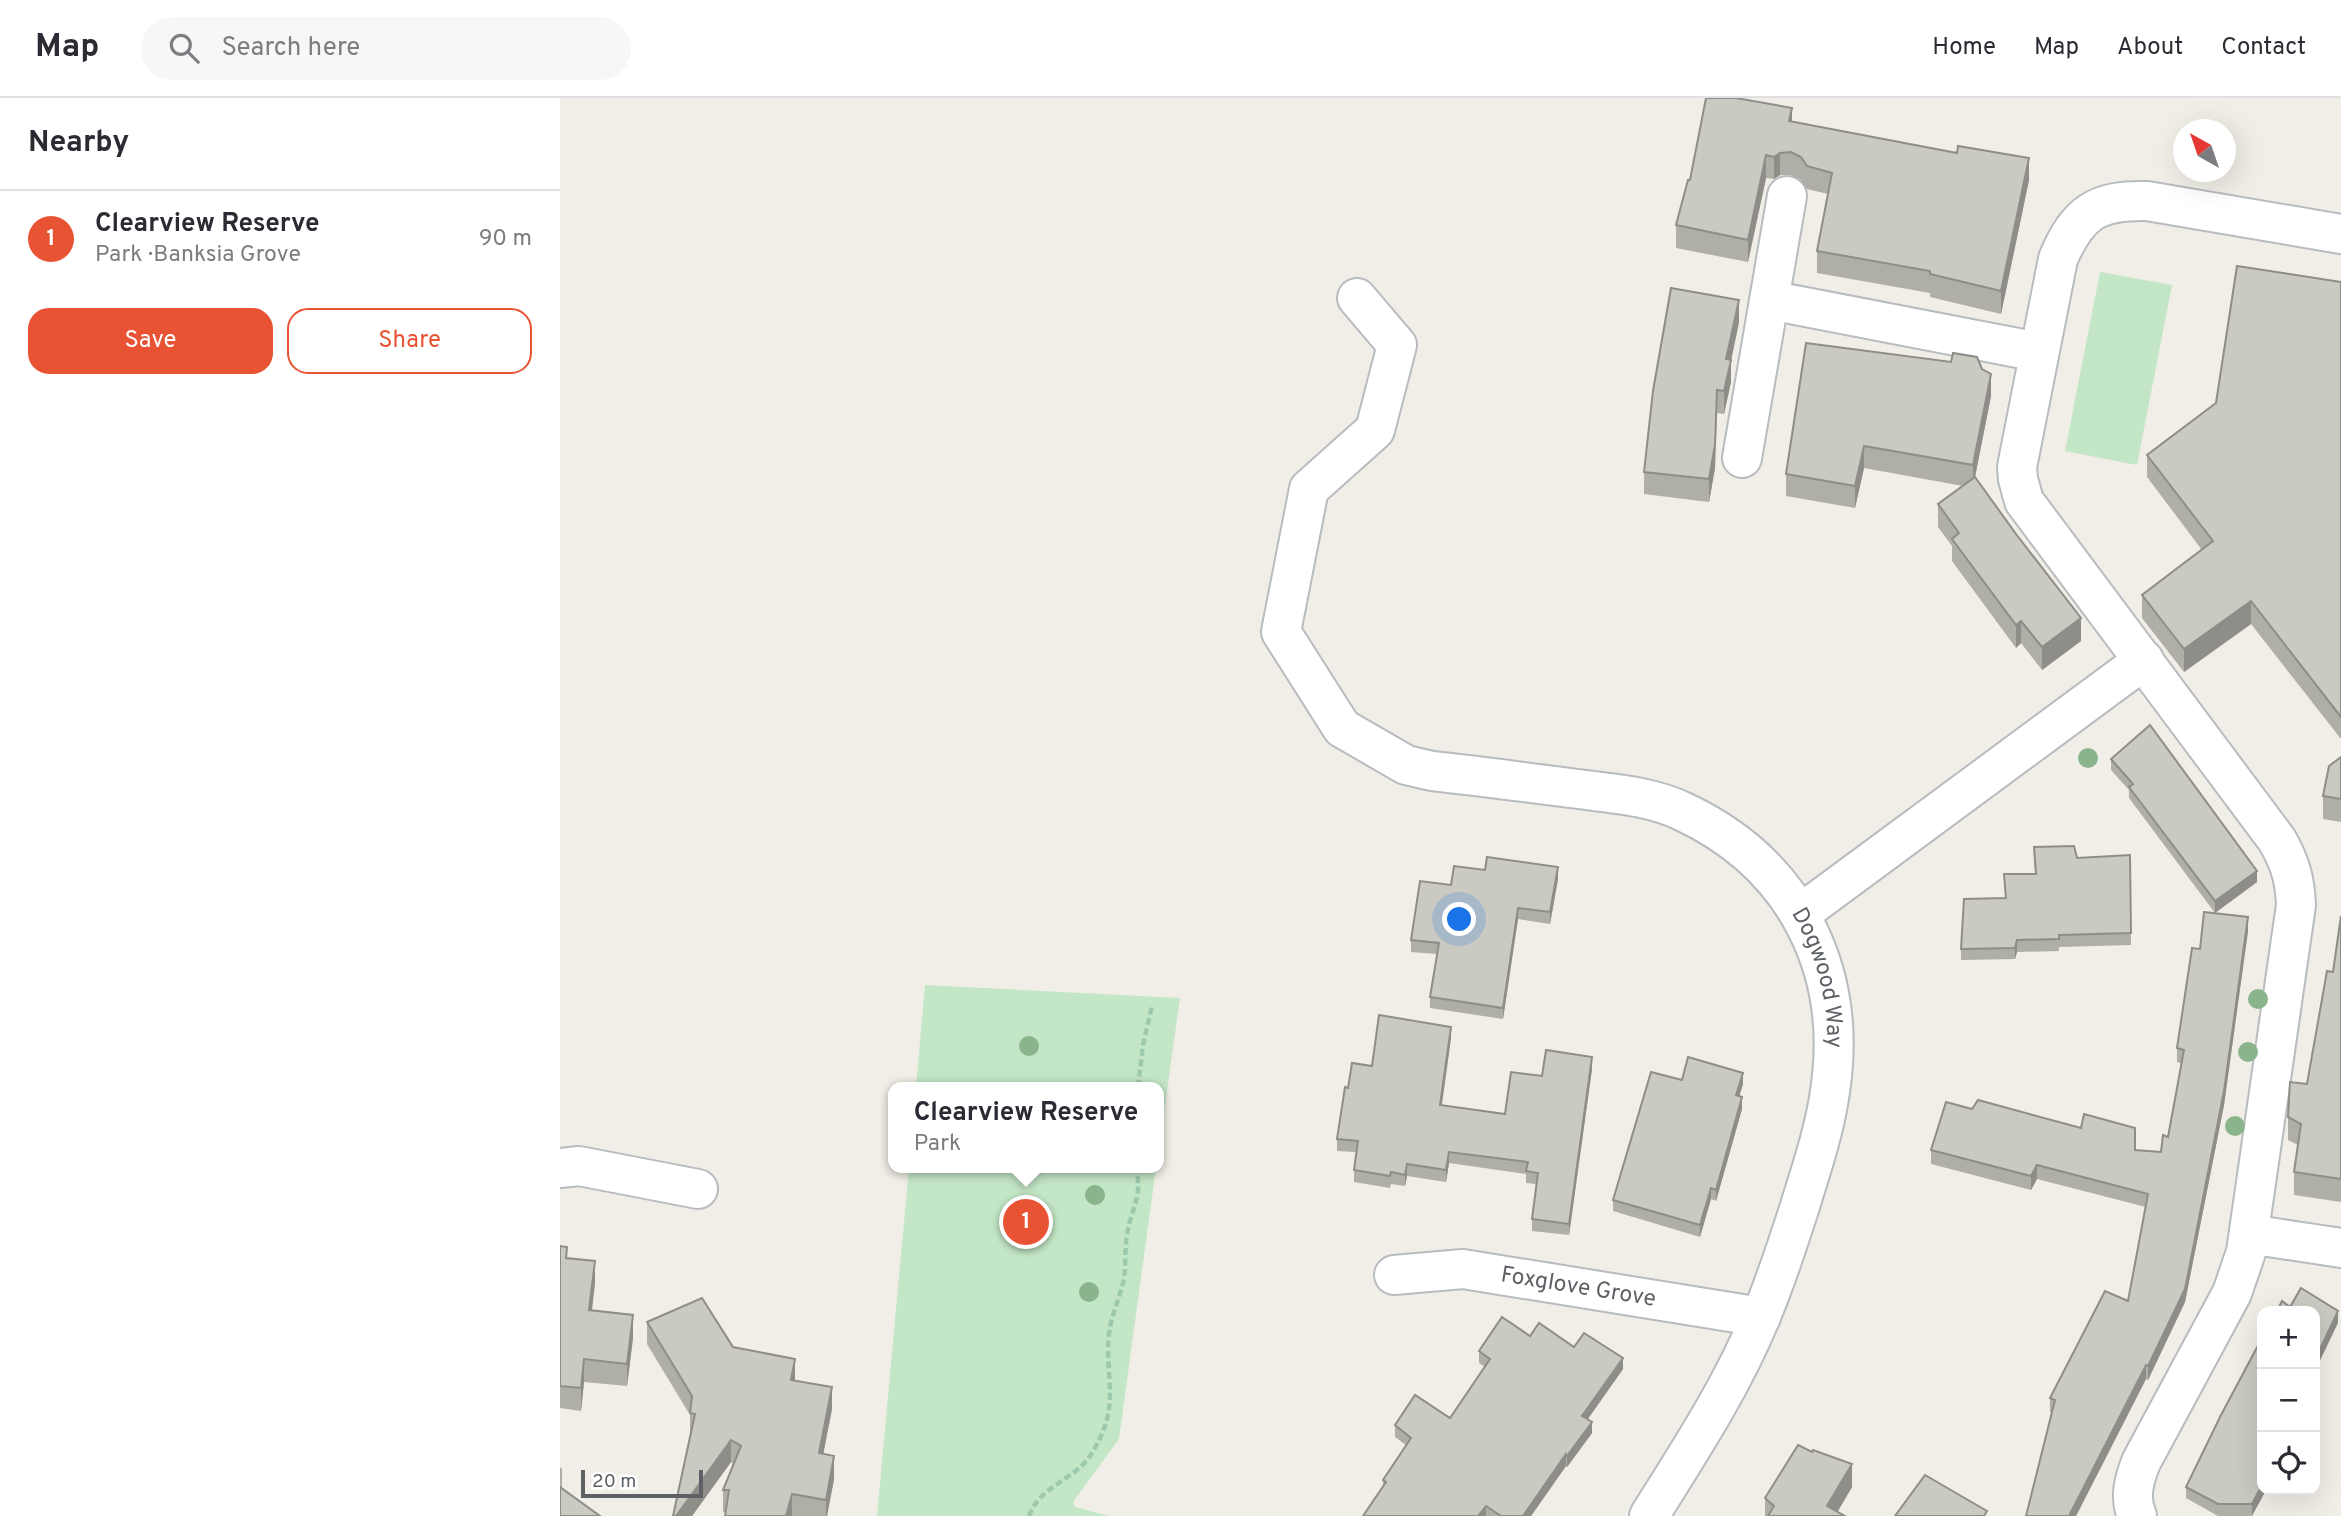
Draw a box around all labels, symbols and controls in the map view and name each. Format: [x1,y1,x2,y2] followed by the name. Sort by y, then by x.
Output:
[141,17,631,80] search box
[35,27,99,69] text: Map
[165,29,203,67] icon: search
[221,32,360,65] text: Search here
[1932,33,1996,63] text: Home
[2034,33,2079,63] text: Map
[2117,33,2183,63] text: About
[2221,33,2306,63] text: Contact
[2173,119,2236,182] north arrow
[28,125,129,162] text: Nearby
[95,208,320,241] text: Clearview Reserve
[46,225,56,254] text: 1
[479,225,532,254] text: 90 m
[95,241,301,270] text: Park · Banksia Grove
[28,308,273,374] button: Save
[287,308,532,374] button: Share
[1442,902,1476,936] your location
[1784,903,1848,1048] street label: Dogwood Way
[888,1082,1164,1173] popup
[914,1097,1138,1130] text: Clearview Reserve
[914,1130,961,1159] text: Park
[1003,1196,1049,1248] pin: 1
[1499,1261,1658,1314] street label: Foxglove Grove
[2257,1306,2320,1495] map controls
[2257,1306,2320,1369] button: +
[2257,1369,2320,1432] button: −
[2257,1432,2320,1495] button: locate
[581,1467,704,1499] scale bar
[592,1470,636,1494] text: 20 m

